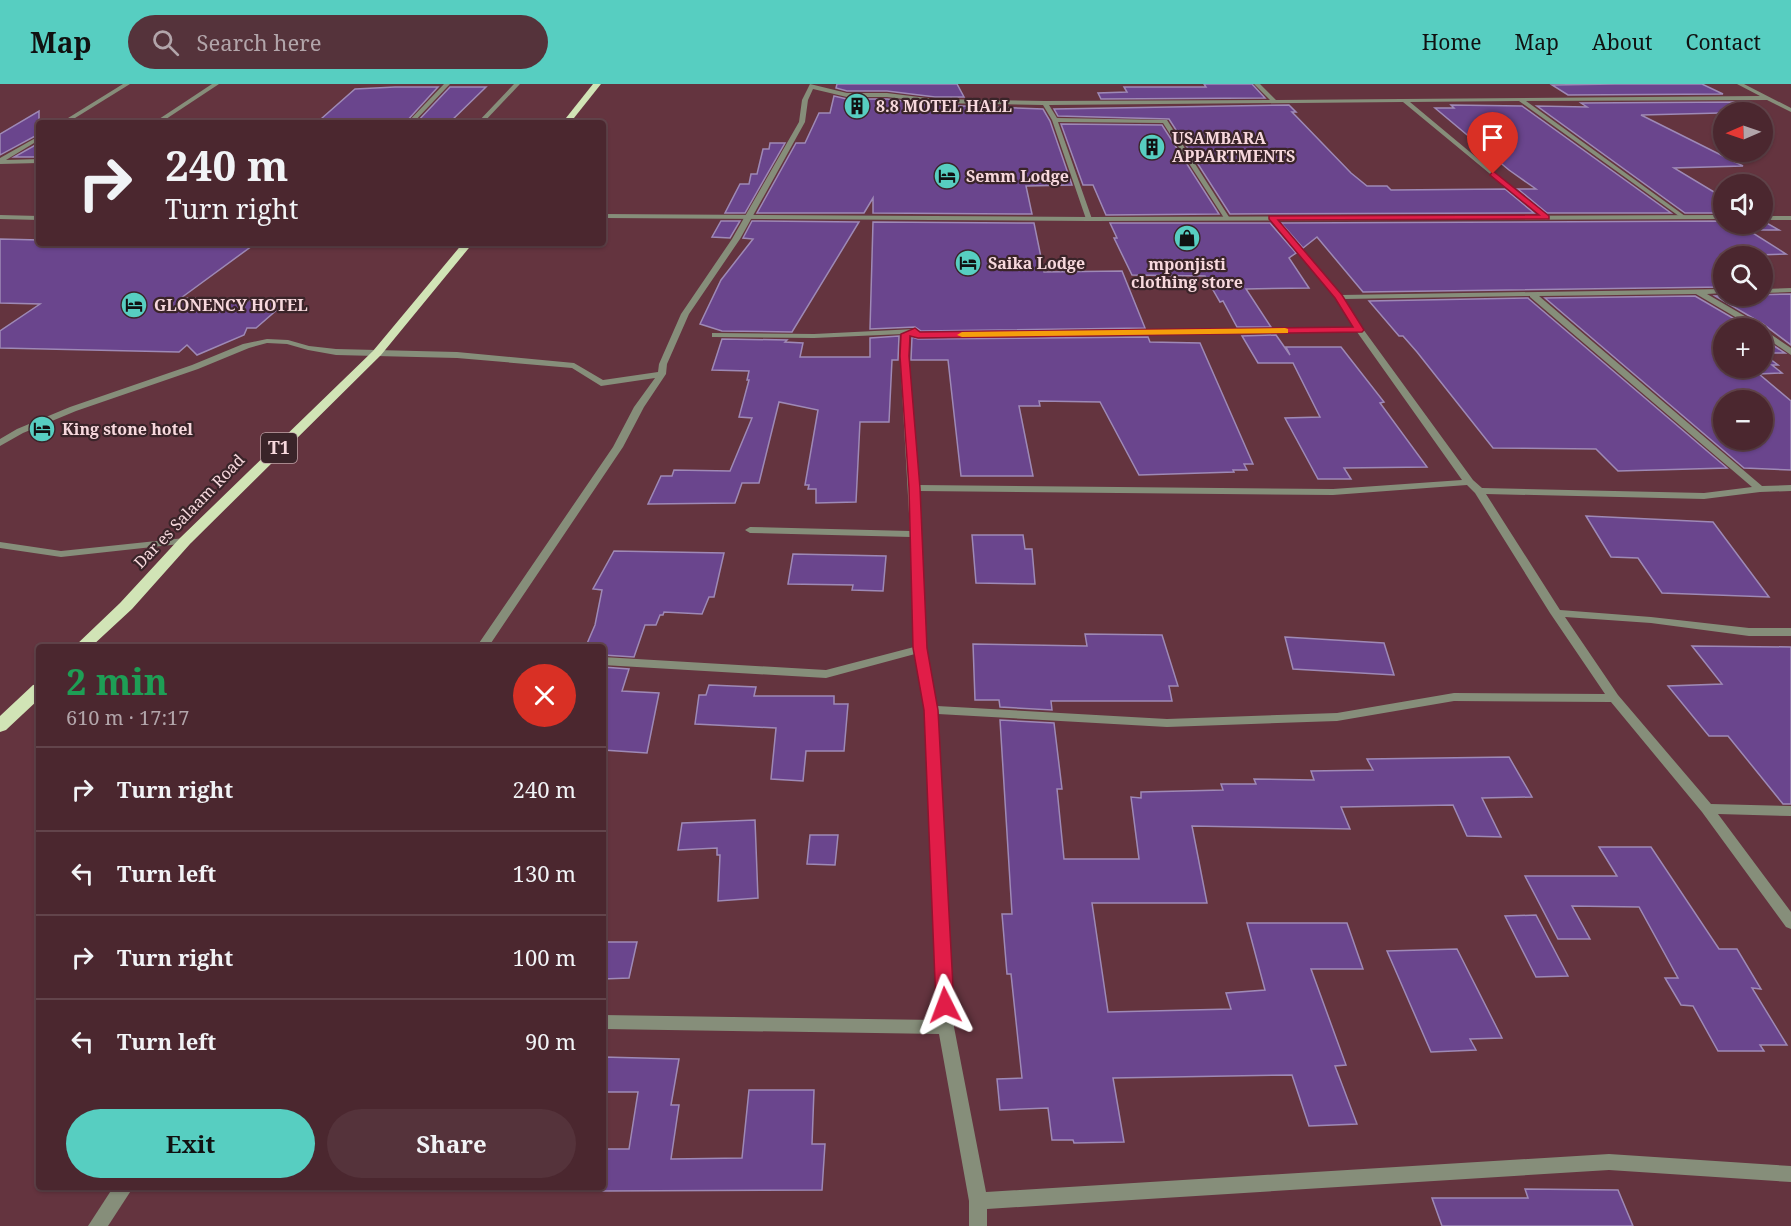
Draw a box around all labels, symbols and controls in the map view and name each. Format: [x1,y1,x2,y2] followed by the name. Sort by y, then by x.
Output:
[128,15,548,69] search box
[30,23,92,61] text: Map
[149,26,182,59] icon: search
[197,27,321,57] text: Search here
[1422,28,1482,56] text: Home
[1515,28,1559,56] text: Map
[1592,28,1653,56] text: About
[1686,28,1761,56] text: Contact
[842,91,872,121] building icon: 8.8 MOTEL HALL
[876,95,1012,117] place label: 8.8 MOTEL HALL
[1713,102,1773,162] north arrow
[1713,102,1773,450] map controls
[1467,112,1518,174] pin
[1476,121,1509,154] icon: arrive
[1172,127,1295,167] place label: USAMBARA APPARTMENTS
[1137,132,1167,162] building icon: USAMBARA APPARTMENTS
[165,136,289,193] text: 240 m
[66,144,144,222] icon: right
[932,161,962,191] hotel icon: Semm Lodge
[966,165,1069,187] place label: Semm Lodge
[1713,174,1773,234] button: sound
[165,190,298,227] text: Turn right
[1172,223,1202,253] shop icon: mponjisti clothing store
[1713,246,1773,306] button: search
[953,248,983,278] hotel icon: Saika Lodge
[988,252,1085,274] place label: Saika Lodge
[1131,253,1243,293] place label: mponjisti clothing store
[119,290,149,320] hotel icon: GLONENCY HOTEL
[154,294,308,316] place label: GLONENCY HOTEL
[1713,318,1773,378] button: +
[1713,390,1773,450] button: −
[27,414,57,444] hotel icon: King stone hotel
[62,418,193,440] place label: King stone hotel
[261,433,297,463] road number: T1
[129,449,249,573] street label: Dar es Salaam Road
[66,657,168,706] text: 2 min
[513,664,576,727] button: close
[66,704,189,731] text: 610 m · 17:17
[66,773,99,806] icon: right
[117,774,233,804] text: Turn right
[513,774,576,804] text: 240 m
[66,857,99,890] icon: left
[117,858,216,888] text: Turn left
[513,858,576,888] text: 130 m
[66,941,99,974] icon: right
[117,942,233,972] text: Turn right
[513,942,576,972] text: 100 m
[913,973,977,1037] position arrow
[66,1025,99,1058] icon: left
[117,1026,216,1056] text: Turn left
[525,1026,576,1056] text: 90 m
[66,1109,315,1178] button: Exit
[327,1109,576,1178] button: Share

